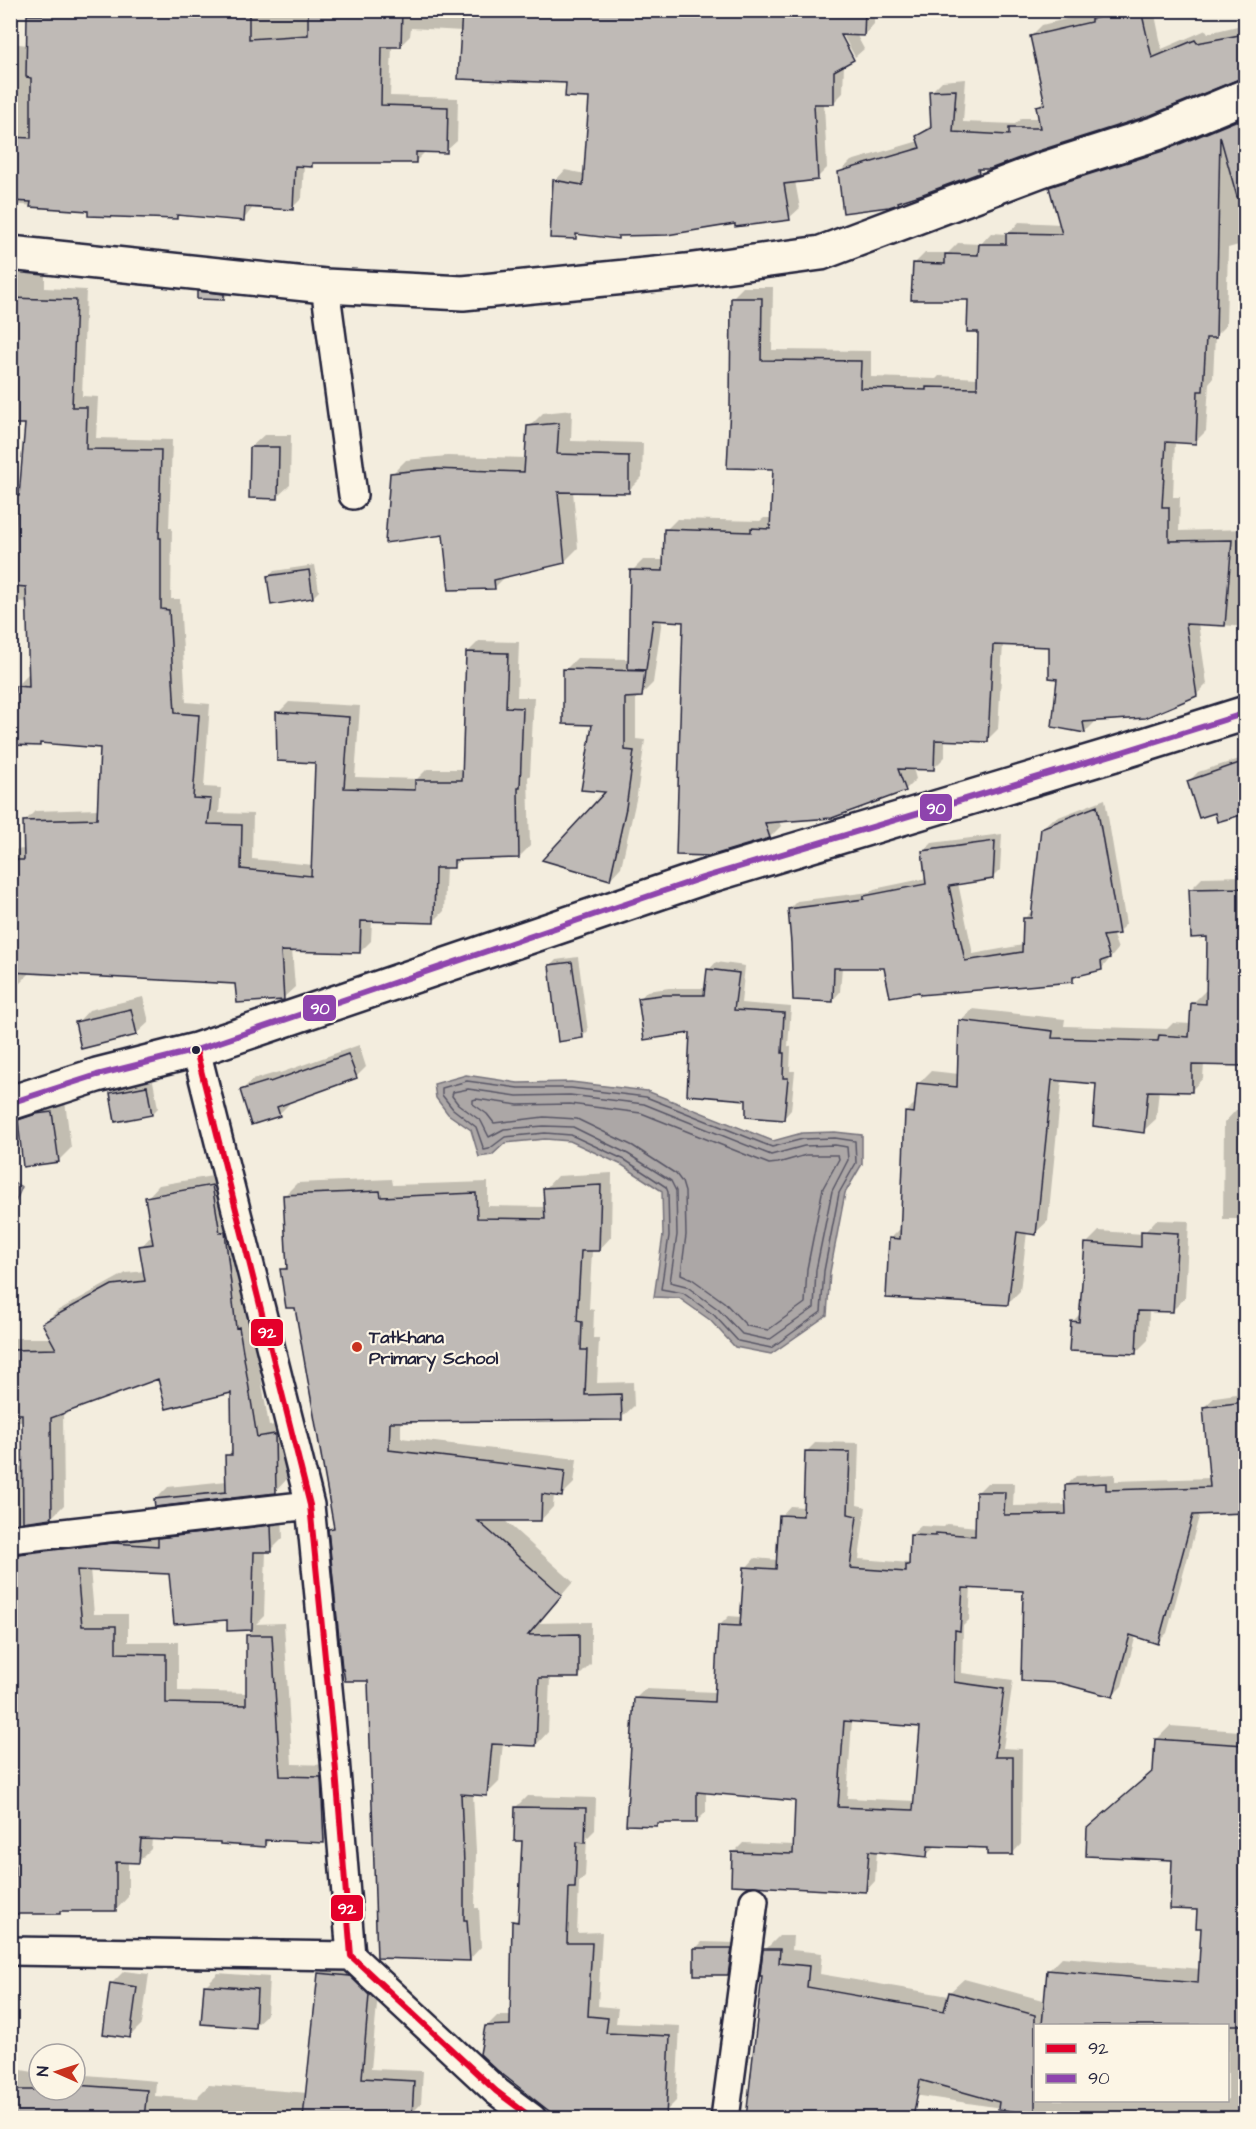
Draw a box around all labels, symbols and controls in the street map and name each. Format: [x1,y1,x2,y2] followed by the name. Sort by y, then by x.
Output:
[919,793,953,822] line badge: 90
[926,798,946,820] text: 90
[302,994,337,1022] line badge: 90
[310,998,330,1020] text: 90
[190,1044,202,1056] unlabelled marker
[250,1318,284,1347] line badge: 92
[258,1322,277,1344] text: 92
[368,1325,498,1372] place label: Tatkhana Primary School
[350,1340,364,1354] marker: Tatkhana Primary School
[330,1894,364,1922] line badge: 92
[338,1898,357,1920] text: 92
[1034,2024,1229,2102] legend
[1088,2036,1109,2061] text: 92
[27,2042,87,2102] north arrow
[32,2066,54,2077] text: N
[1088,2066,1110,2091] text: 90

